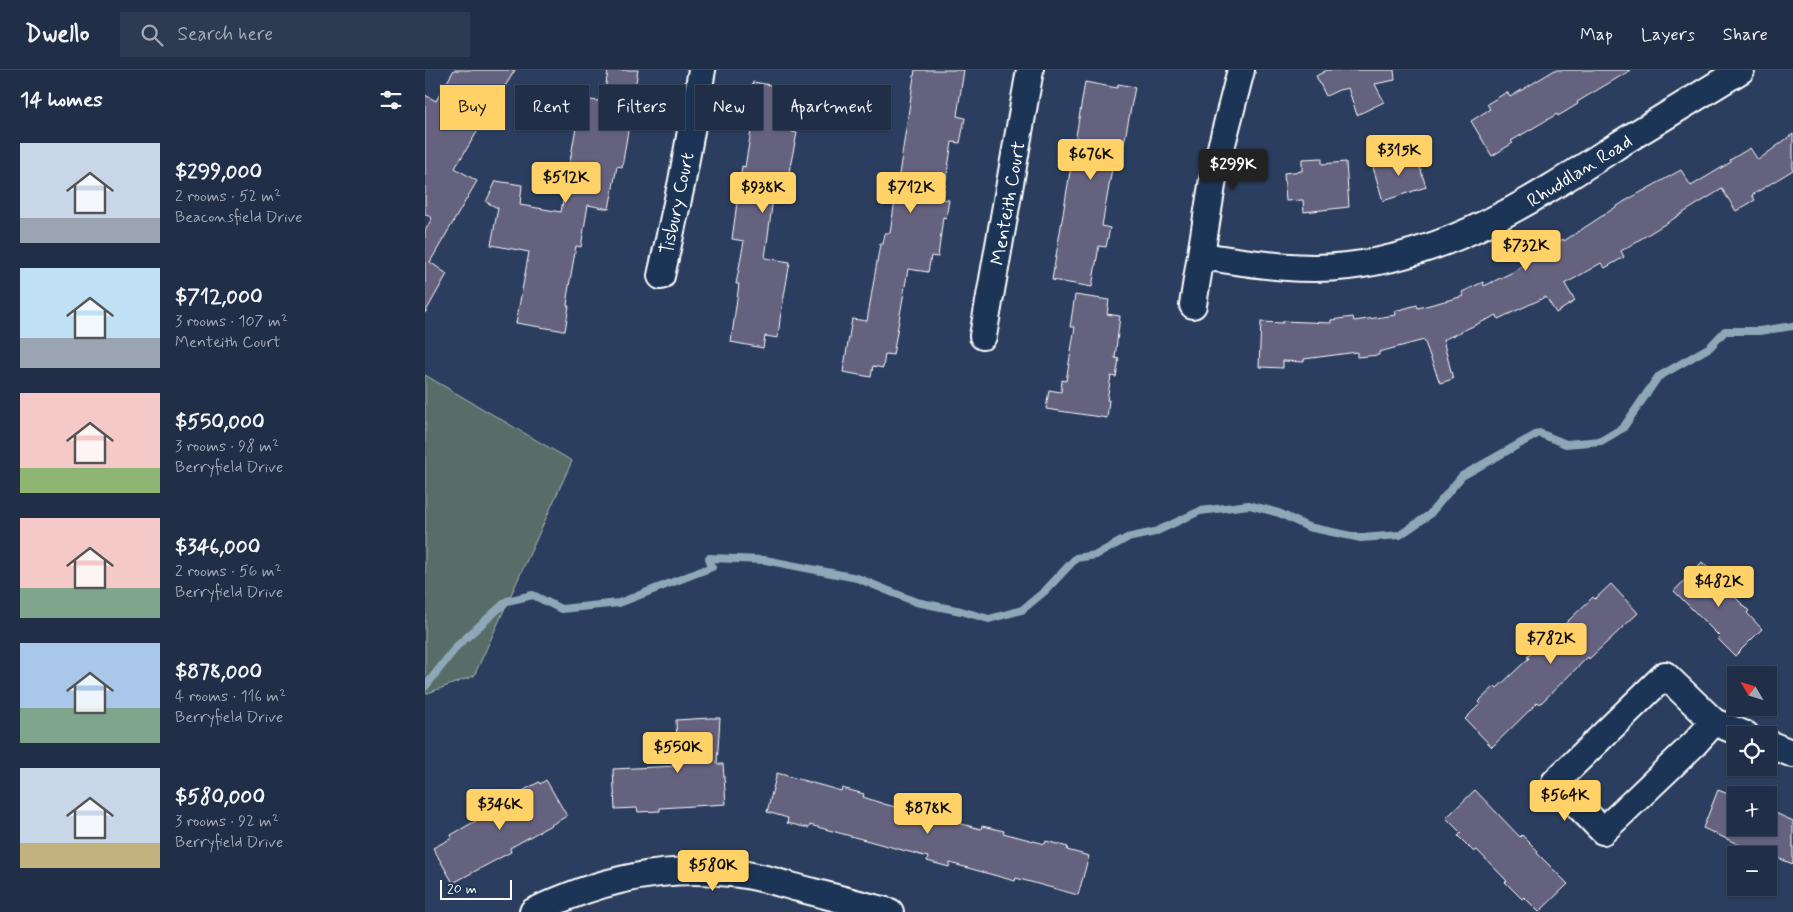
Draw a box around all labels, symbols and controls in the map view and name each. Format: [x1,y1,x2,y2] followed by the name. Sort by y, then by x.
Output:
[120,12,470,57] search box
[25,19,90,50] text: Dwello
[138,21,166,49] icon: search
[178,22,273,47] text: Search here
[1580,23,1613,47] text: Map
[1641,23,1695,47] text: Layers
[1723,23,1768,47] text: Share
[440,85,505,130] chip: Buy
[515,85,589,130] chip: Rent
[599,85,685,130] chip: Filters
[695,85,763,130] chip: New
[773,85,891,130] chip: Apartment
[20,86,103,114] text: 14 homes
[377,86,405,114] icon: filters
[1522,129,1637,214] street label: Rhuddlan Road
[1364,134,1434,177] pin: $315K
[1056,138,1126,181] pin: $676K
[985,139,1032,267] street label: Menteith Court
[1377,140,1421,161] text: $315K
[1069,144,1113,165] text: $676K
[1198,148,1268,191] pin: $299K
[654,150,700,257] street label: Tisbury Court
[1210,154,1256,175] text: $299K
[175,158,262,186] text: $299,000
[531,162,601,204] pin: $512K
[60,163,120,223] icon: home
[543,167,589,188] text: $512K
[728,172,798,214] pin: $938K
[876,172,946,214] pin: $712K
[741,177,785,198] text: $938K
[888,177,934,198] text: $712K
[175,186,281,207] text: 2 rooms · 52 m²
[175,207,303,228] text: Beaconsfield Drive
[1491,230,1561,272] pin: $732K
[1503,235,1549,256] text: $732K
[175,283,263,311] text: $712,000
[60,288,120,348] icon: home
[175,311,288,332] text: 3 rooms · 107 m²
[175,332,281,353] text: Menteith Court
[175,408,265,436] text: $550,000
[60,413,120,473] icon: home
[175,436,279,457] text: 3 rooms · 98 m²
[175,457,283,478] text: Berryfield Drive
[175,533,260,561] text: $346,000
[60,538,120,598] icon: home
[175,561,282,582] text: 2 rooms · 56 m²
[1684,566,1754,608] pin: $482K
[1695,571,1743,592] text: $482K
[175,582,283,603] text: Berryfield Drive
[1516,622,1586,665] pin: $782K
[1527,628,1575,649] text: $782K
[175,658,262,686] text: $878,000
[60,663,120,723] icon: home
[1727,666,1777,716] north arrow
[1727,666,1777,896] map controls
[175,686,286,707] text: 4 rooms · 116 m²
[175,707,283,728] text: Berryfield Drive
[1727,726,1777,776] button: locate
[643,732,713,774] pin: $550K
[654,737,702,758] text: $550K
[1530,780,1600,822] pin: $564K
[175,783,265,811] text: $580,000
[1541,785,1589,806] text: $564K
[1727,786,1777,836] button: +
[60,788,120,848] icon: home
[465,788,535,831] pin: $346K
[893,792,963,835] pin: $878K
[477,794,523,815] text: $346K
[905,798,951,819] text: $878K
[175,811,279,832] text: 3 rooms · 92 m²
[175,832,283,853] text: Berryfield Drive
[1727,846,1777,896] button: −
[678,850,748,892] pin: $580K
[689,855,737,876] text: $580K
[440,877,513,900] scale bar
[447,880,477,898] text: 20 m

